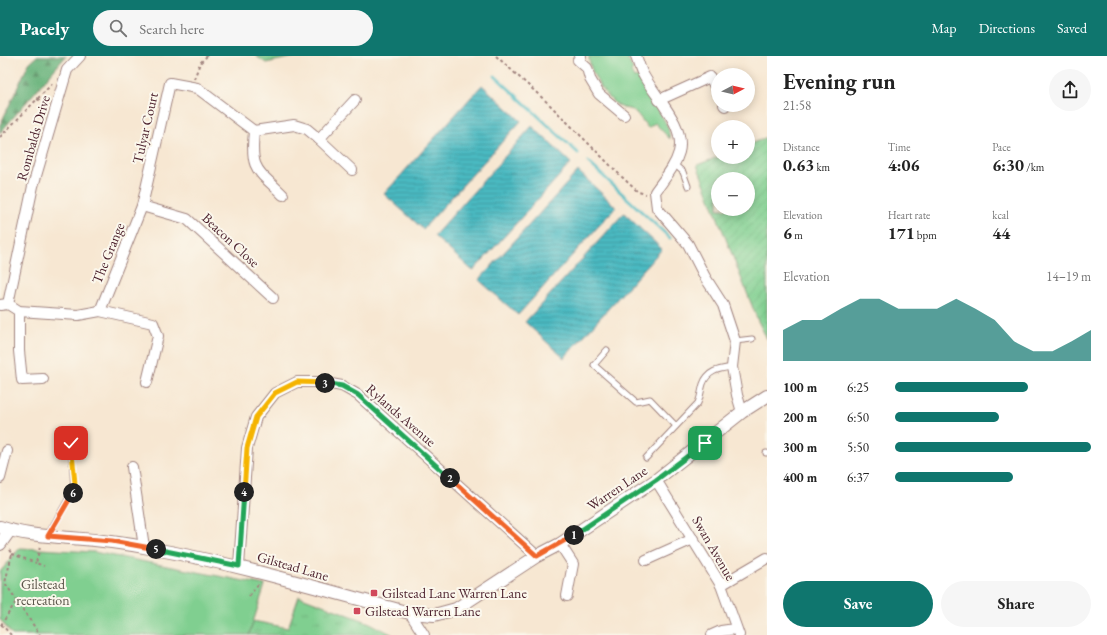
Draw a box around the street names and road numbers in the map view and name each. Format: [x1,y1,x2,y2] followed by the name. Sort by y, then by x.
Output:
[128,90,162,165] street label: Tulyar Court
[12,93,54,183] street label: Rombalds Drive
[199,209,264,272] street label: Beacon Close
[88,219,129,286] street label: The Grange
[362,380,440,451] street label: Rylands Avenue
[584,461,651,515] street label: Warren Lane
[688,512,740,584] street label: Swan Avenue
[255,547,331,585] street label: Gilstead Lane

